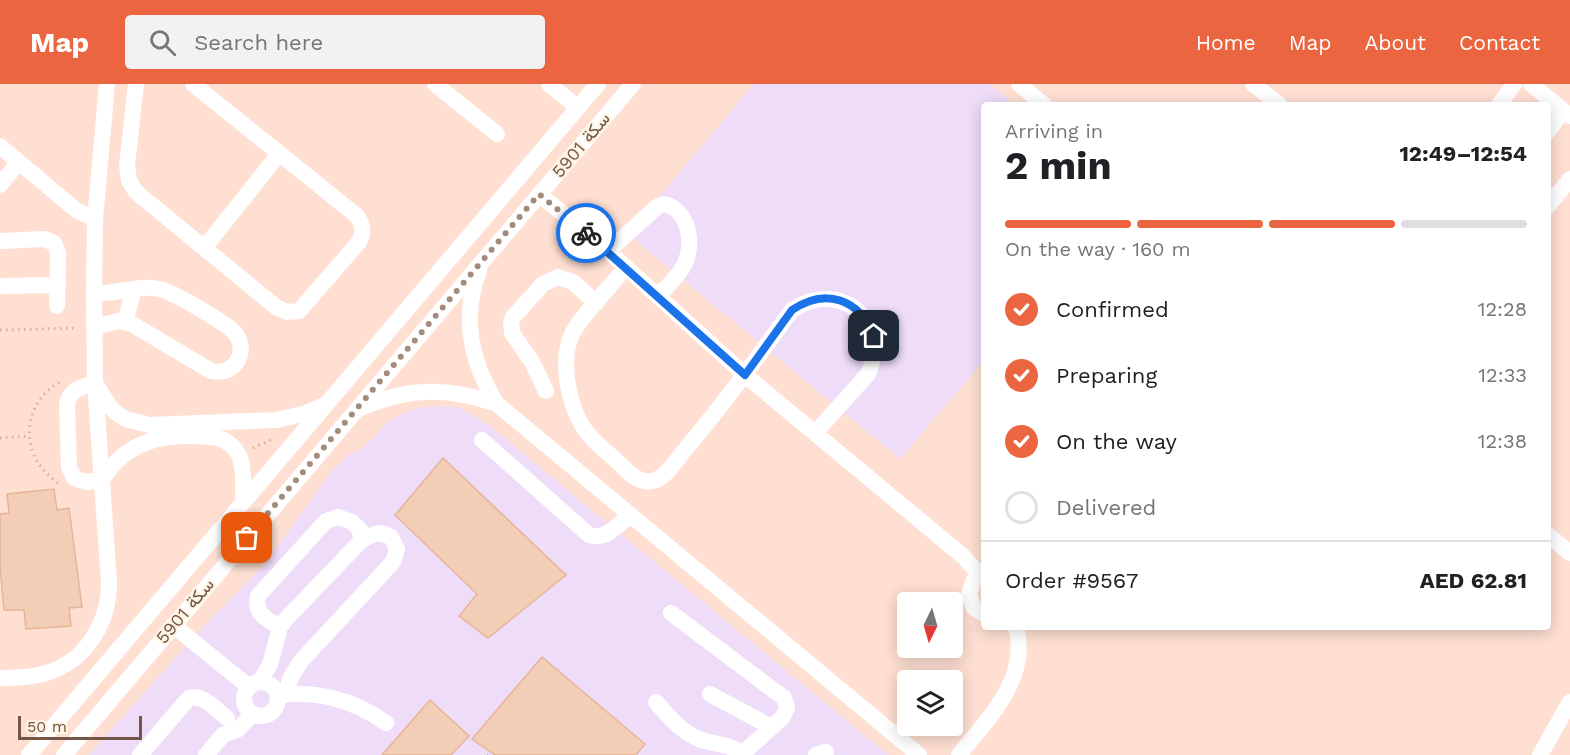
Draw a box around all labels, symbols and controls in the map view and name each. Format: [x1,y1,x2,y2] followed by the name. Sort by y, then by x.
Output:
[125,15,545,69] search box
[30,26,89,59] text: Map
[146,26,179,59] icon: search
[194,30,323,55] text: Search here
[1196,30,1256,55] text: Home
[1289,30,1332,55] text: Map
[1365,30,1426,55] text: About
[1459,30,1540,55] text: Contact
[547,108,614,182] street label: سكة 5901
[1005,119,1103,143] text: Arriving in
[1399,141,1527,166] text: 12:49–12:54
[1005,143,1112,188] text: 2 min
[556,203,616,263] courier
[570,217,603,250] icon: bike
[1005,237,1190,261] text: On the way · 160 m
[1005,293,1038,326] icon: check
[1056,297,1169,322] text: Confirmed
[1478,297,1527,321] text: 12:28
[848,310,899,361] pin
[857,319,890,352] icon: home
[1005,359,1038,392] icon: check
[1056,363,1157,388] text: Preparing
[1478,363,1527,387] text: 12:33
[1005,425,1038,458] icon: check
[1056,429,1177,454] text: On the way
[1478,429,1527,453] text: 12:38
[1056,495,1156,520] text: Delivered
[221,512,272,563] pin
[230,521,263,554] icon: bag
[1005,568,1138,593] text: Order #9567
[1420,568,1527,593] text: AED 62.81
[151,574,218,648] street label: سكة 5901
[897,592,963,658] north arrow
[897,592,963,736] map controls
[897,670,963,736] button: layers
[18,713,142,740] scale bar
[27,717,67,736] text: 50 m

